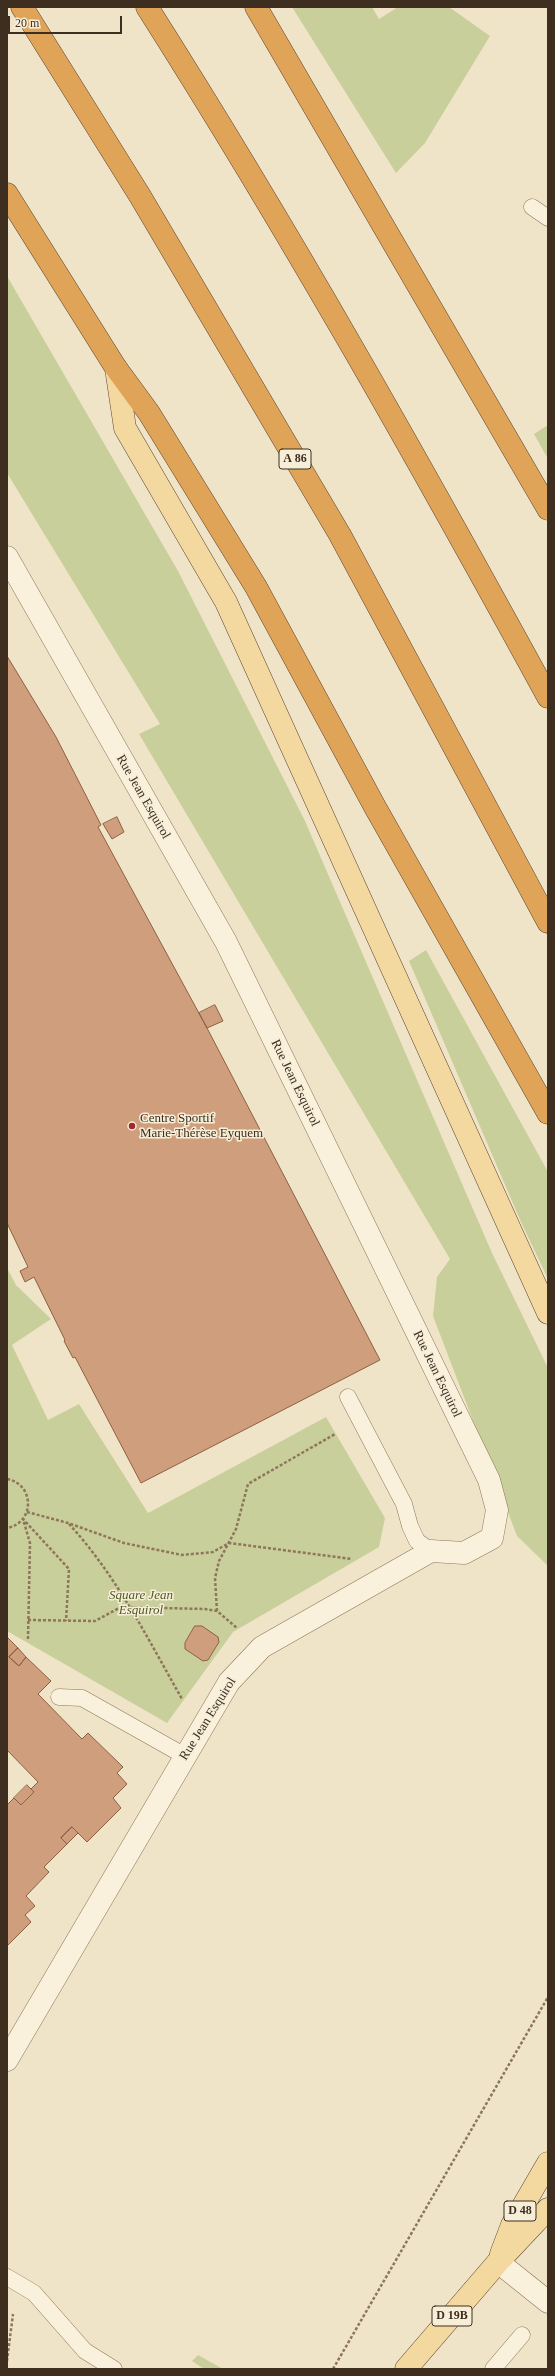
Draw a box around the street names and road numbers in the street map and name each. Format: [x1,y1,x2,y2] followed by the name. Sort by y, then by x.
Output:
[279,449,311,469] road number: A 86
[113,752,173,842] street label: Rue Jean Esquirol
[267,1037,323,1129] street label: Rue Jean Esquirol
[409,1328,465,1420] street label: Rue Jean Esquirol
[176,1675,240,1763] street label: Rue Jean Esquirol
[504,2201,536,2221] road number: D 48
[432,2306,472,2326] road number: D 19B

